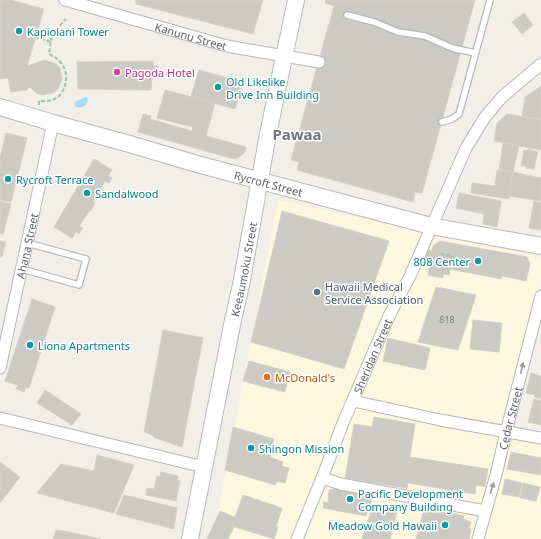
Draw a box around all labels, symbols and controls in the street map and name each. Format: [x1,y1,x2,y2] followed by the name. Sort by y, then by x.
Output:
[153,18,229,53] street label: Kanunu Street
[27,24,109,39] place label: Kapiolani Tower
[14,26,24,36] marker: Kapiolani Tower
[125,65,195,80] place label: Pagoda Hotel
[112,67,122,77] marker: Pagoda Hotel
[226,74,319,102] place label: Old Likelike Drive Inn Building
[213,82,223,92] marker: Old Likelike Drive Inn Building
[272,124,322,144] district label: Pawaa
[233,167,304,199] street label: Rycroft Street
[16,172,93,187] place label: Rycroft Terrace
[3,174,13,184] marker: Rycroft Terrace
[95,186,159,201] place label: Sandalwood
[82,188,92,198] marker: Sandalwood
[12,212,41,280] street label: Ahana Street
[227,221,260,318] street label: Keeaumoku Street
[414,254,470,269] place label: 808 Center
[473,256,483,266] marker: 808 Center
[325,279,423,307] place label: Hawaii Medical Service Association
[312,287,322,297] marker: Hawaii Medical Service Association
[439,313,455,326] house number: 818
[349,316,395,395] street label: Sheridan Street
[38,338,130,353] place label: Liona Apartments
[25,340,35,350] marker: Liona Apartments
[520,361,526,374] one-way arrow
[275,370,335,385] place label: McDonald's
[262,372,272,382] marker: McDonald's
[495,385,525,451] street label: Cedar Street
[259,441,344,456] place label: Shingon Mission
[246,443,256,453] marker: Shingon Mission
[489,482,495,494] one-way arrow
[358,486,463,514] place label: Pacific Development Company Building
[345,494,355,504] marker: Pacific Development Company Building
[328,518,437,533] place label: Meadow Gold Hawaii
[440,520,450,530] marker: Meadow Gold Hawaii

